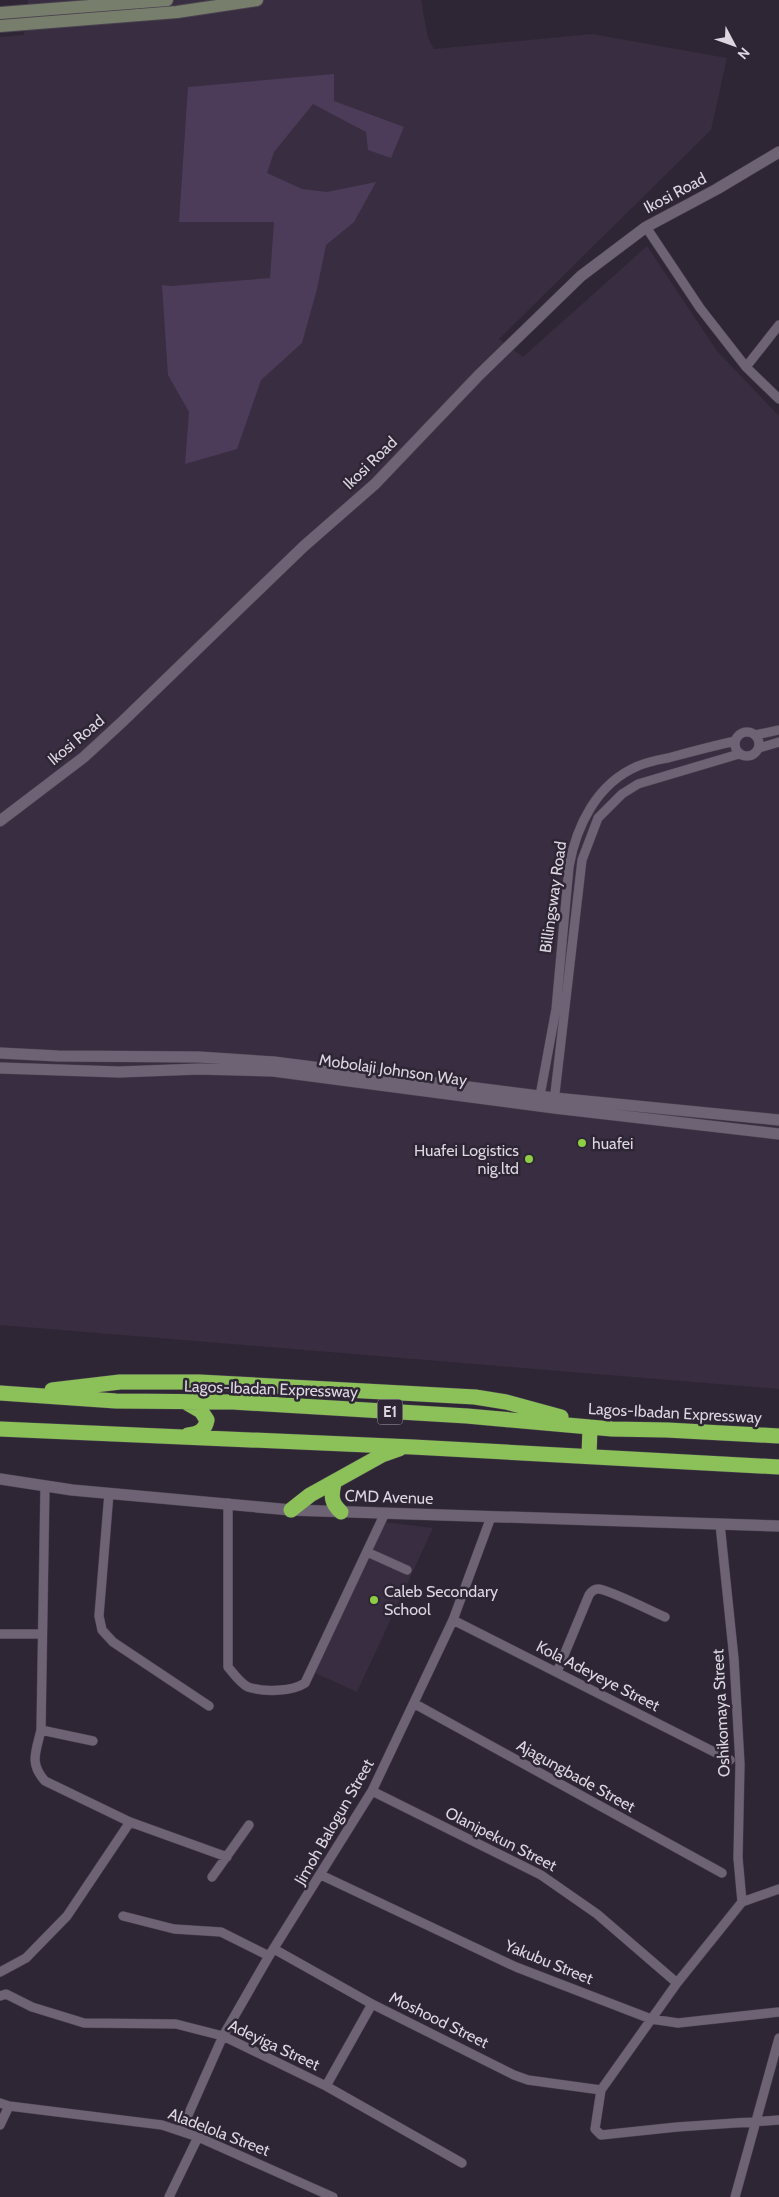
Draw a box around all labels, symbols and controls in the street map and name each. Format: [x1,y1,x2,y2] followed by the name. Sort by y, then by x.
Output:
[709,20,759,70] north arrow
[734,44,754,63] text: N
[641,169,709,217] street label: Ikosi Road
[339,433,401,493] street label: Ikosi Road
[44,711,108,769] street label: Ikosi Road
[536,840,570,954] street label: Billingsway Road
[318,1050,468,1090] street label: Mobolaji Johnson Way
[592,1134,633,1153] place label: huafei
[576,1137,588,1149] marker: huafei
[414,1141,519,1178] place label: Huafei Logistics nig.ltd
[523,1153,535,1165] marker: Huafei Logistics nig.ltd
[184,1376,358,1402] street label: Lagos-Ibadan Expressway
[588,1399,762,1427] street label: Lagos-Ibadan Expressway
[378,1400,402,1424] road number: E1
[344,1486,434,1508] street label: CMD Avenue
[384,1582,498,1619] place label: Caleb Secondary School
[368,1594,380,1606] marker: Caleb Secondary School
[533,1637,663,1716] street label: Kola Adeyeye Street
[708,1648,734,1778] street label: Oshikomaya Street
[513,1736,639,1817] street label: Ajagungbade Street
[290,1755,378,1889] street label: Jimoh Balogun Street
[442,1803,560,1876] street label: Olanipekun Street
[501,1935,596,1988] street label: Yakubu Street
[386,1988,492,2052] street label: Moshood Street
[225,2016,323,2075] street label: Adeyiga Street
[166,2104,273,2160] street label: Aladelola Street

